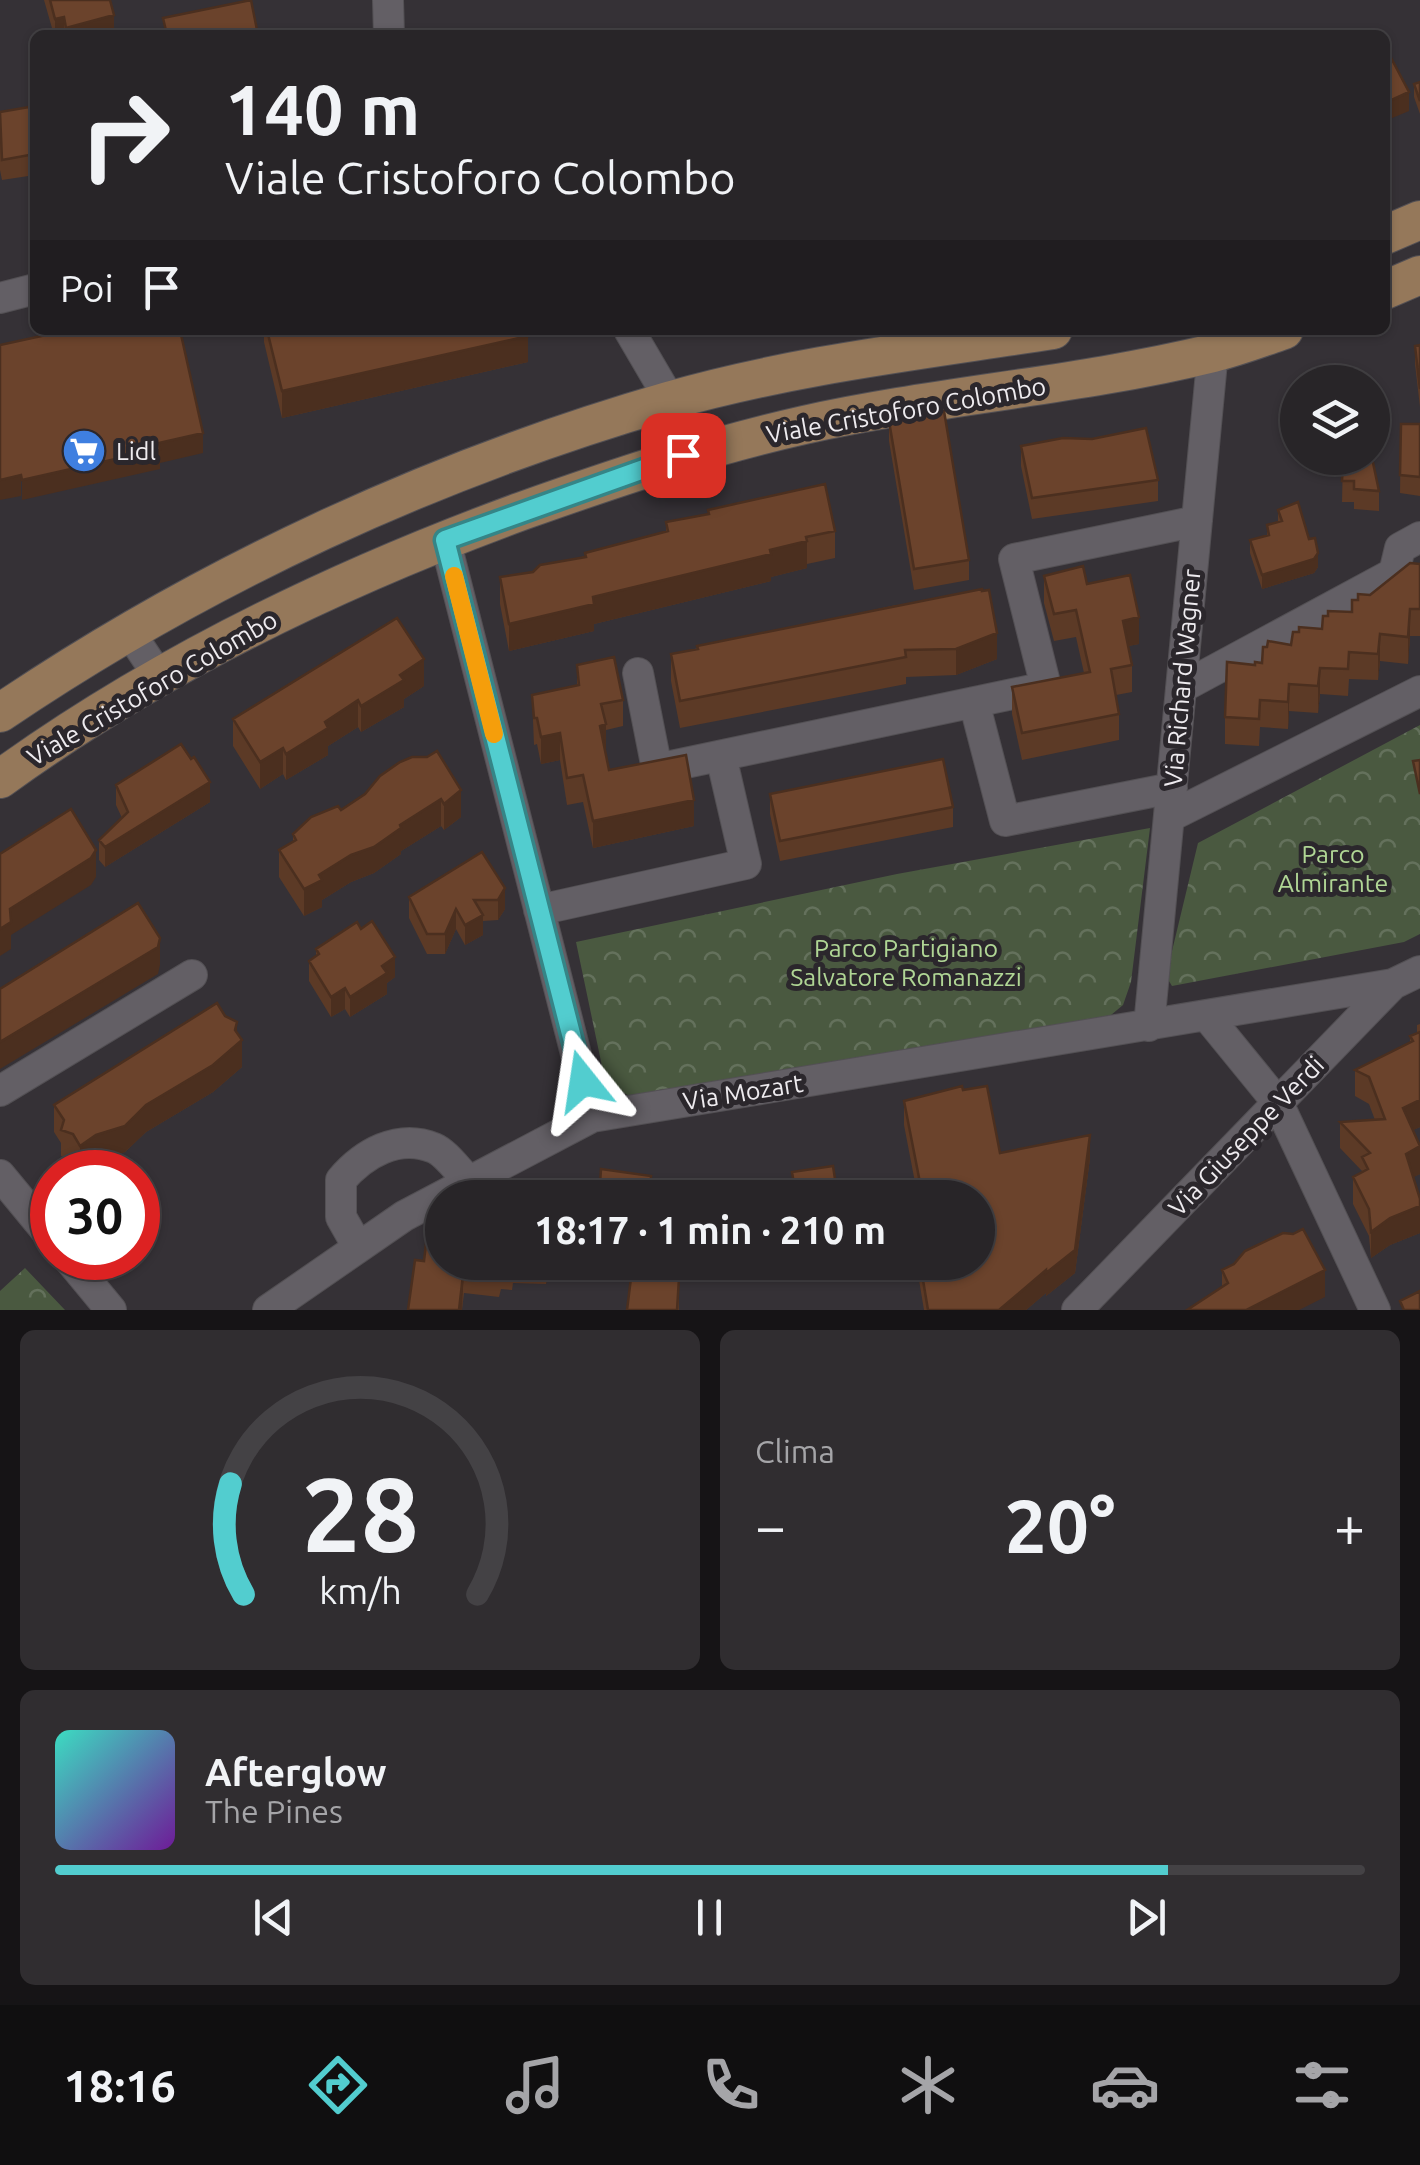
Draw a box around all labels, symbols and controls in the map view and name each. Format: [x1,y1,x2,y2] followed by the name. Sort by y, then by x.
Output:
[60,70,190,200] icon: right
[225,70,420,148] text: 140 m
[225,152,736,203] text: Viale Cristoforo Colombo
[134,260,189,315] icon: arrive
[60,267,114,309] text: Poi
[1280,365,1390,475] map controls
[1280,365,1390,475] button: layers
[764,372,1048,448] street label: Viale Cristoforo Colombo
[641,413,726,498] pin
[61,428,107,474] supermarket icon: Lidl
[656,428,711,483] icon: arrive
[116,437,156,465] place label: Lidl
[1159,567,1206,788] street label: Via Richard Wagner
[22,605,282,771] street label: Viale Cristoforo Colombo
[1278,840,1388,897] park label: Parco Almirante
[790,934,1022,991] park label: Parco Partigiano Salvatore Romanazzi
[531,1029,635,1133] position arrow
[1163,1051,1329,1221] street label: Via Giuseppe Verdi
[681,1069,805,1115] street label: Via Mozart
[30,1150,160,1280] speed limit sign: 30
[534,1209,886,1251] text: 18:17 · 1 min · 210 m
[755,1433,835,1469] text: Clima
[301,1455,419,1572] text: 28
[1004,1483,1116,1567] text: 20°
[755,1495,786,1556] text: −
[1334,1495,1365,1556] text: +
[319,1571,401,1611] text: km/h
[205,1751,387,1793] text: Afterglow
[205,1793,343,1829] text: The Pines
[246,1890,301,1945] icon: previous
[682,1890,737,1945] icon: pause
[1119,1890,1174,1945] icon: next
[303,2050,373,2120] icon: directions
[500,2050,570,2120] icon: music
[696,2050,766,2120] icon: phone
[893,2050,963,2120] icon: climate
[1090,2050,1160,2120] icon: car
[1287,2050,1357,2120] icon: filters
[63,2060,176,2111] text: 18:16

